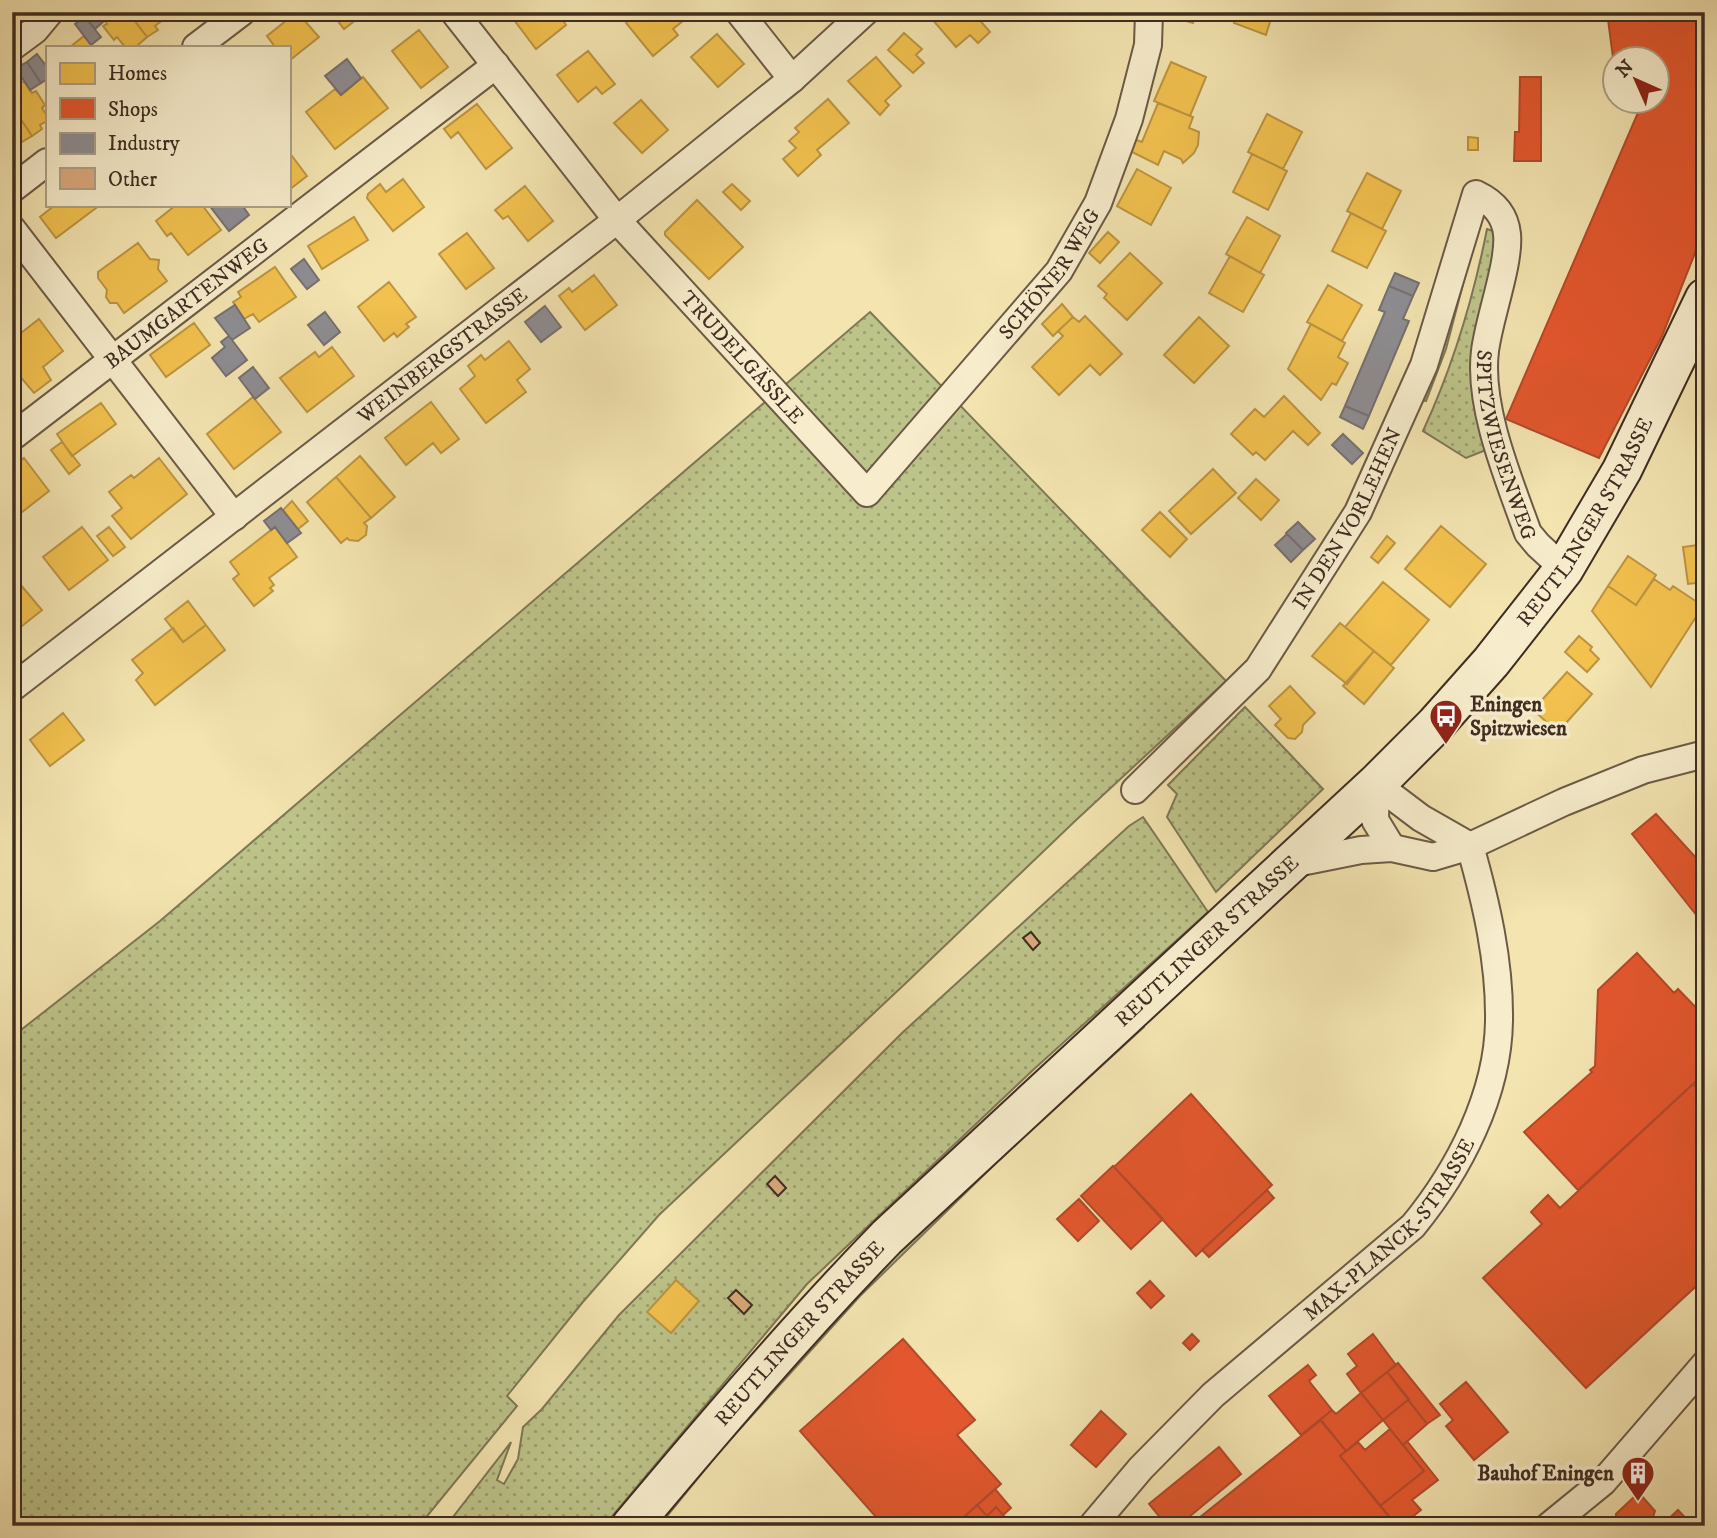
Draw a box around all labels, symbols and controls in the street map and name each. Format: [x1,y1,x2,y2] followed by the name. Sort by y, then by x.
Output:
[46,46,290,206] legend
[1602,46,1672,116] north arrow
[1611,55,1639,83] text: N
[108,61,167,87] text: Homes
[108,97,158,123] text: Shops
[108,131,181,157] text: Industry
[108,167,157,193] text: Other
[994,204,1106,345] street label: SCHÖNER WEG
[100,232,275,375] street label: BAUMGARTENWEG
[352,282,533,430] street label: WEINBERGSTRASSE
[674,286,809,430] street label: TRUDELGÄSSLE
[1470,349,1542,544] street label: SPITZWIESENWEG
[1512,413,1659,632] street label: REUTLINGER STRASSE
[1287,424,1408,614] street label: IN DEN VORLEHEN
[1470,692,1568,742] place label: Eningen Spitzwiesen
[1427,697,1465,746] bus stop icon: Eningen Spitzwiesen
[1110,850,1305,1033] street label: REUTLINGER STRASSE
[1299,1134,1481,1327] street label: MAX-PLANCK-STRASSE
[710,1236,890,1432] street label: REUTLINGER STRASSE
[1619,1454,1657,1503] building icon: Bauhof Eningen
[1477,1461,1615,1487] place label: Bauhof Eningen

